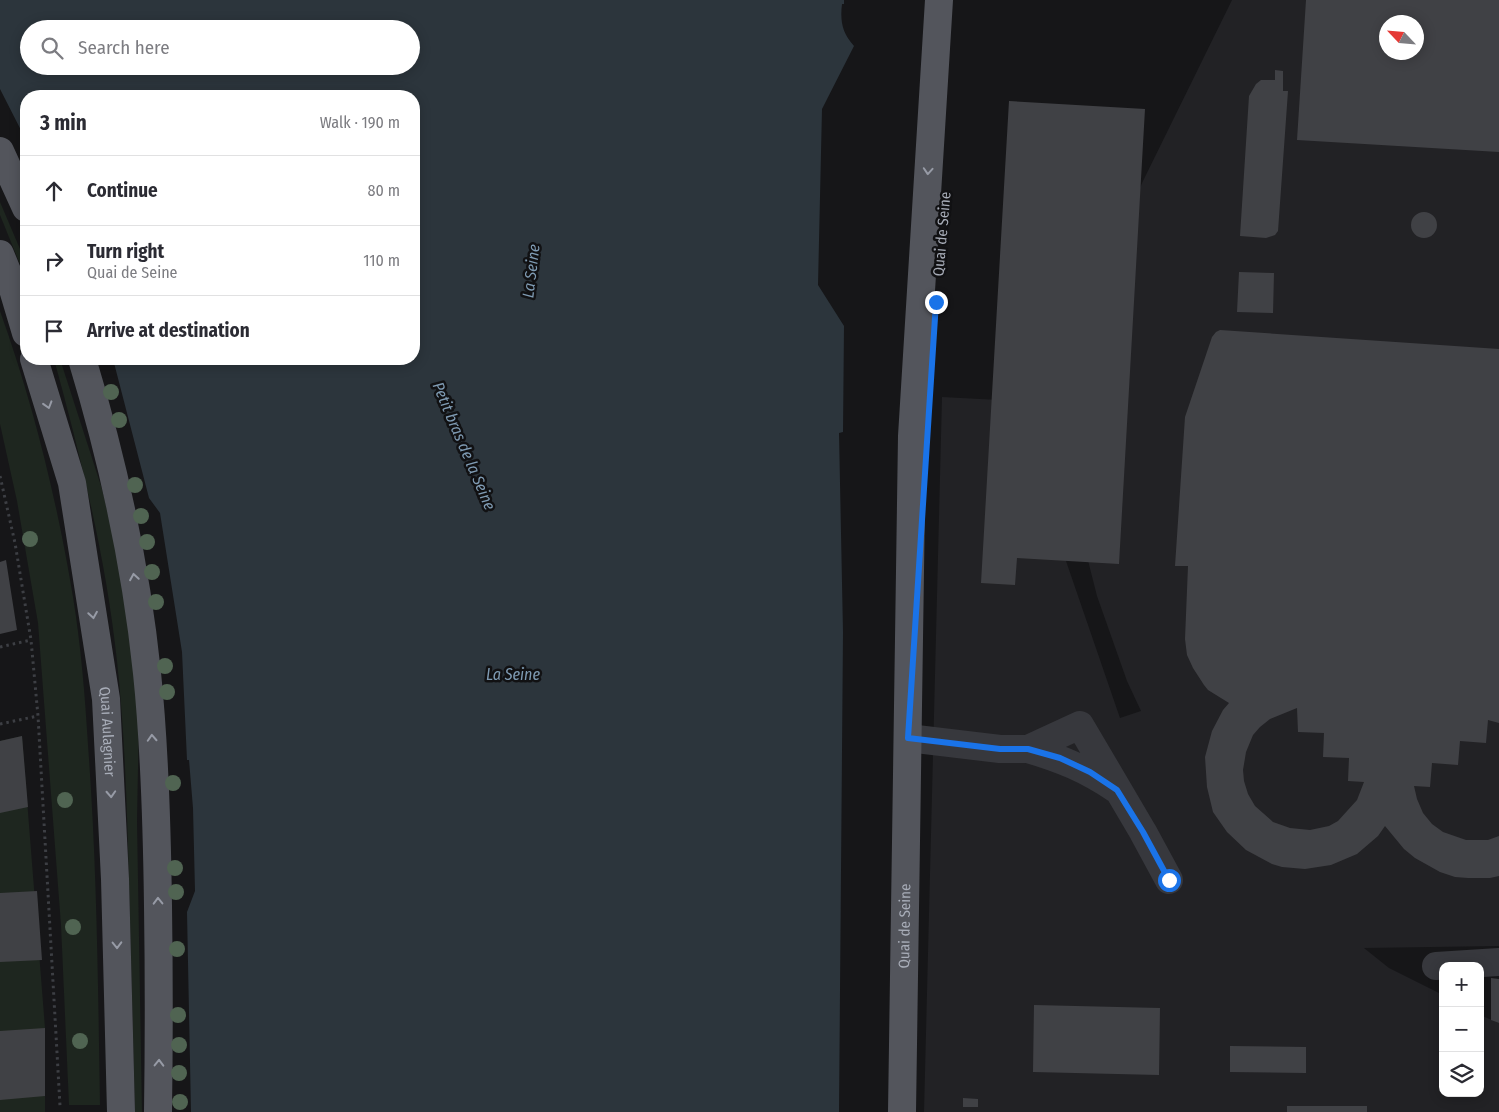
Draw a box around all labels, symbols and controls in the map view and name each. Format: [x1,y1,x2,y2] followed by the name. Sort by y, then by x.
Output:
[1379,15,1424,60] north arrow
[20,20,420,75] search box
[38,34,66,62] icon: search
[78,36,170,59] text: Search here
[40,110,87,136] text: 3 min
[320,113,400,132] text: Walk · 190 m
[923,167,934,175] one-way arrow
[40,177,68,205] icon: ahead
[87,179,158,202] text: Continue
[368,181,400,200] text: 80 m
[929,191,955,277] street label: Quai de Seine
[87,240,164,263] text: Turn right
[518,243,544,299] water label: La Seine
[40,247,68,275] icon: right
[363,251,400,270] text: 110 m
[87,263,178,282] text: Quai de Seine
[925,291,948,314] route end
[40,317,68,345] icon: arrive
[87,319,250,342] text: Arrive at destination
[428,379,500,513] water label: Petit bras de la Seine
[43,401,53,409] one-way arrow
[129,573,139,581] one-way arrow
[87,611,97,620] one-way arrow
[486,665,540,684] water label: La Seine
[95,685,119,778] street label: Quai Aulagnier
[147,734,158,742] one-way arrow
[105,790,116,798] one-way arrow
[1158,869,1181,892] route start
[895,883,914,969] street label: Quai de Seine
[152,897,163,905] one-way arrow
[112,942,122,949] one-way arrow
[1439,962,1484,1097] map controls
[1439,962,1484,1007] button: +
[1439,1007,1484,1052] button: −
[1439,1052,1484,1097] button: layers
[154,1059,164,1067] one-way arrow

